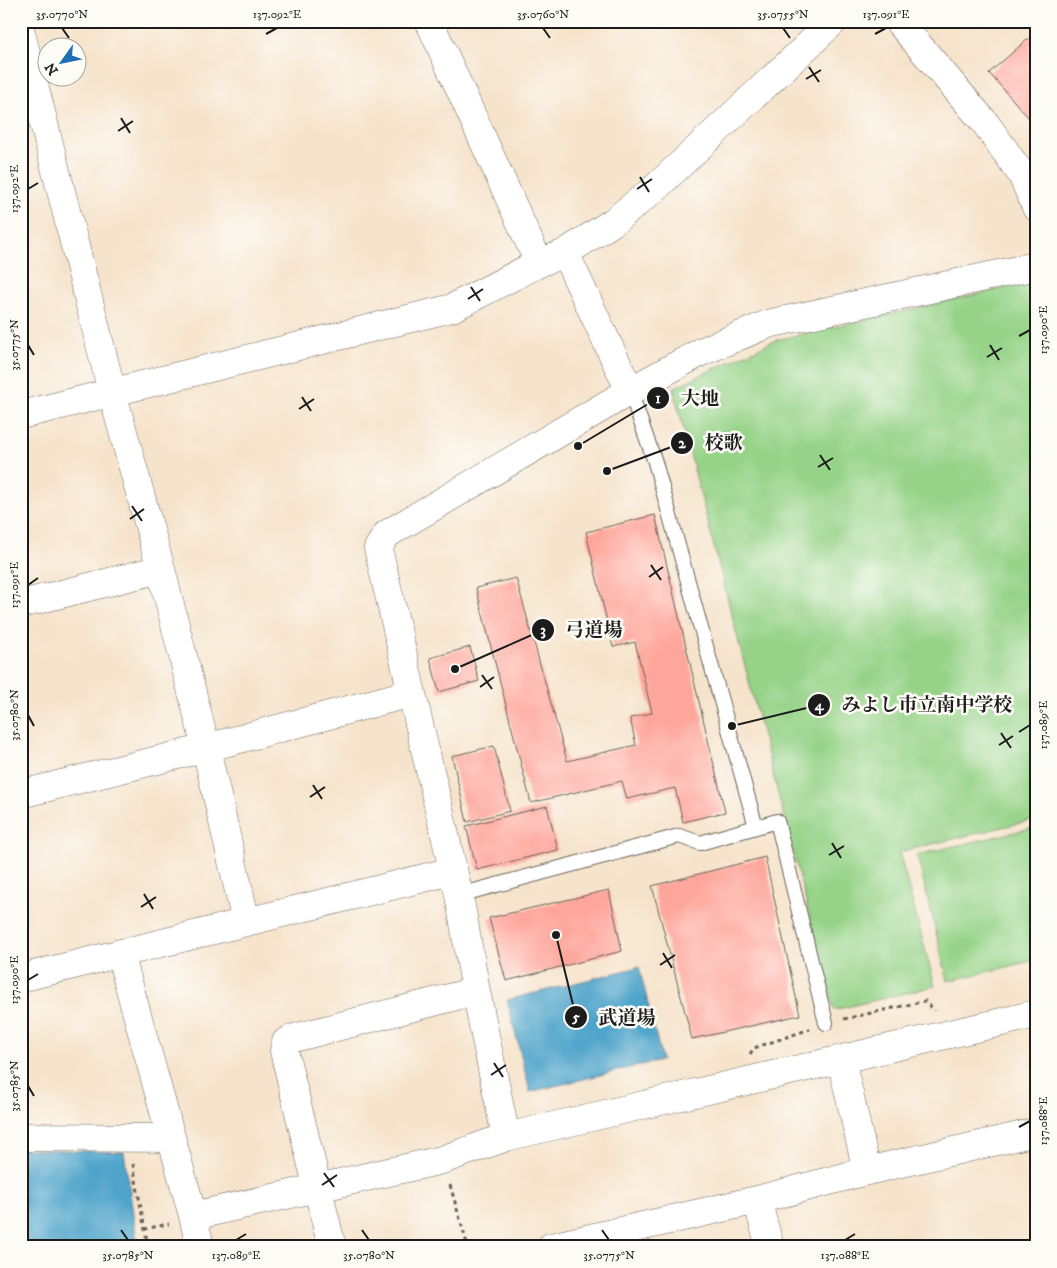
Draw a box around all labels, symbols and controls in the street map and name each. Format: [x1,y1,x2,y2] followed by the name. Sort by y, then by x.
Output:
[36,7,88,22] text: 35.0770°N
[253,7,302,22] text: 137.092°E
[517,7,569,22] text: 35.0760°N
[757,7,809,22] text: 35.0755°N
[862,7,910,22] text: 137.091°E
[38,38,88,88] north arrow
[41,58,63,78] text: N
[7,164,22,213] text: 137.092°E
[1036,305,1051,355] text: 137.090°E
[7,319,22,371] text: 35.0775°N
[646,381,729,415] callout: 大地
[681,388,719,411] text: 大地
[655,389,661,408] text: 1
[670,426,753,460] callout: 校歌
[705,432,743,455] text: 校歌
[678,434,686,453] text: 2
[7,561,22,609] text: 137.091°E
[530,613,632,647] callout: 弓道場
[565,619,623,642] text: 弓道場
[540,621,546,640] text: 3
[807,688,1023,722] callout: みよし市立南中学校
[7,689,22,741] text: 35.0780°N
[841,694,1013,717] text: みよし市立南中学校
[814,696,825,715] text: 4
[1036,700,1051,749] text: 137.089°E
[7,955,22,1005] text: 137.090°E
[563,1000,665,1034] callout: 武道場
[598,1007,656,1030] text: 武道場
[571,1008,580,1027] text: 5
[7,1060,22,1112] text: 35.0785°N
[1036,1096,1051,1145] text: 137.088°E
[102,1248,154,1263] text: 35.0785°N
[212,1248,261,1263] text: 137.089°E
[343,1248,395,1263] text: 35.0780°N
[583,1248,635,1263] text: 35.0775°N
[821,1248,870,1263] text: 137.088°E

